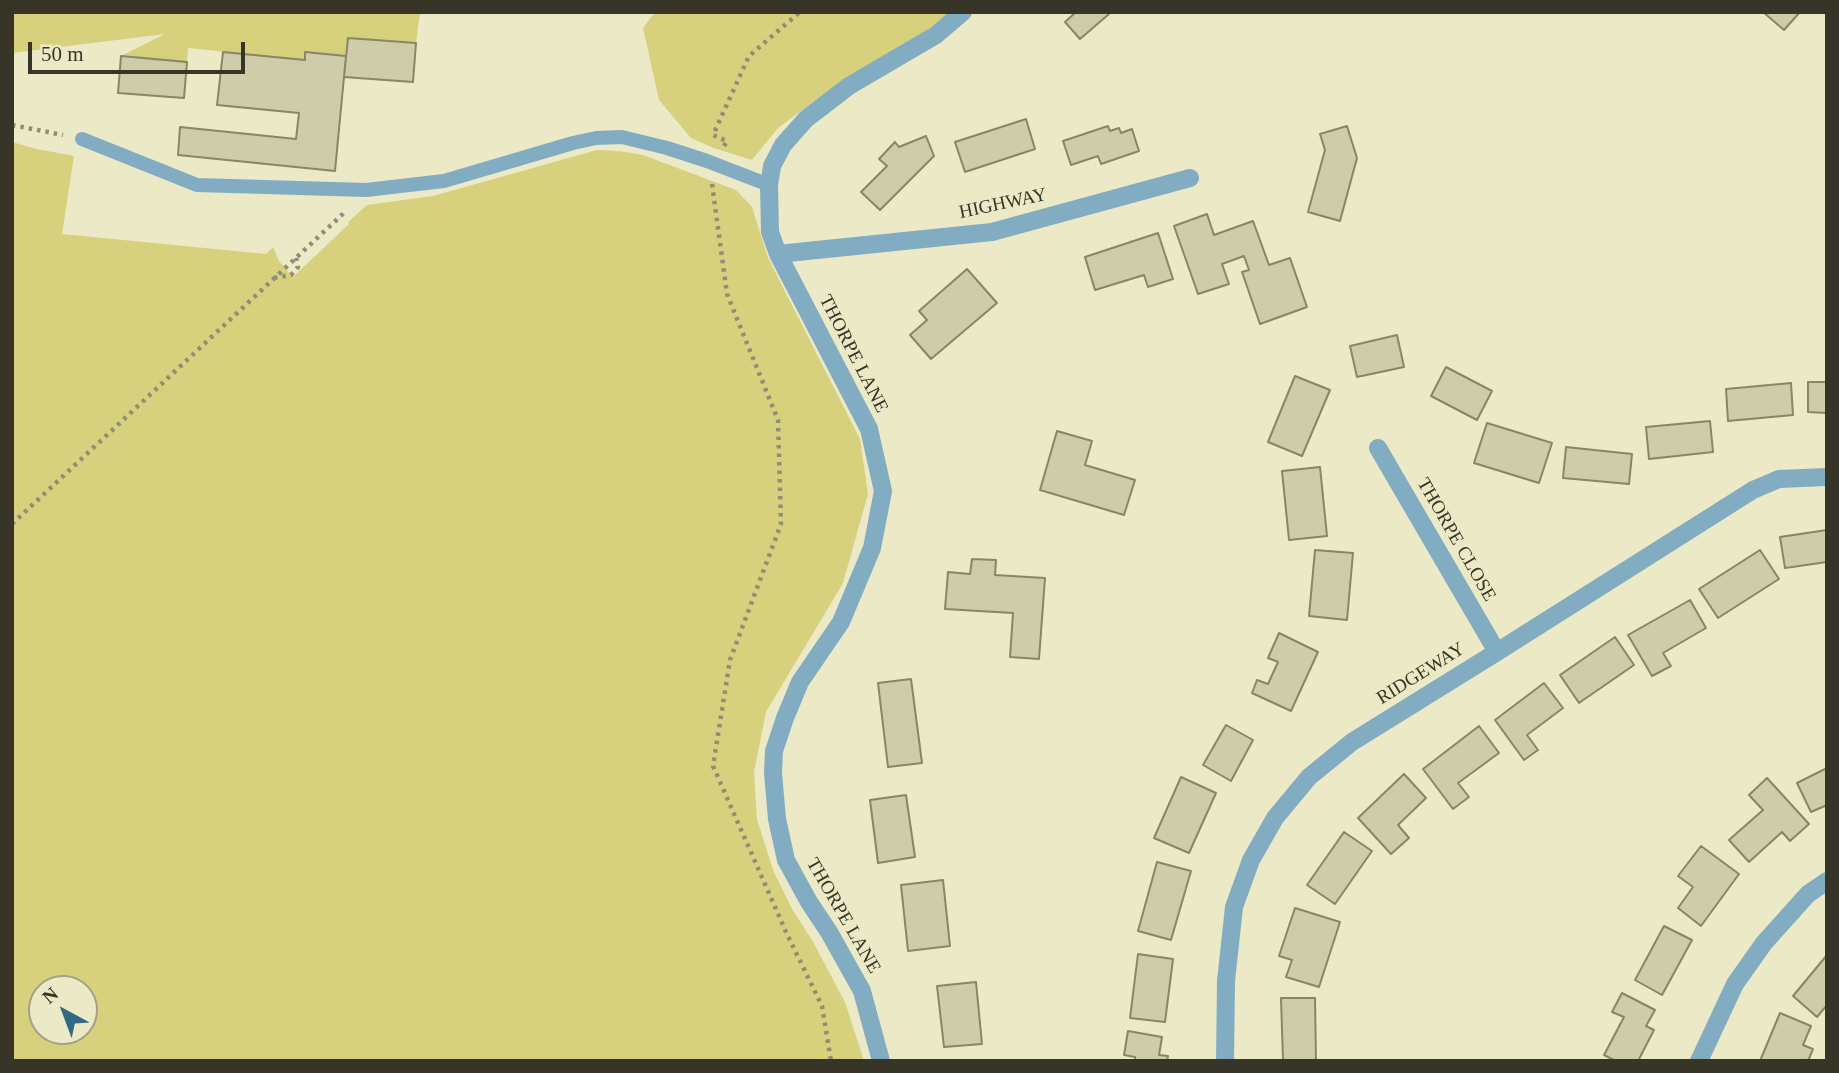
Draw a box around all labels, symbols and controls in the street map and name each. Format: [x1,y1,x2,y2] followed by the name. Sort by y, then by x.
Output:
[32,28,248,72] scale bar
[41,42,84,66] text: 50 m
[957,184,1049,224] street label: HIGHWAY
[813,291,893,417] street label: THORPE LANE
[1411,474,1501,606] street label: THORPE CLOSE
[1373,638,1469,710] street label: RIDGEWAY
[801,854,885,978] street label: THORPE LANE
[28,975,98,1045] north arrow
[38,983,62,1008] text: N

